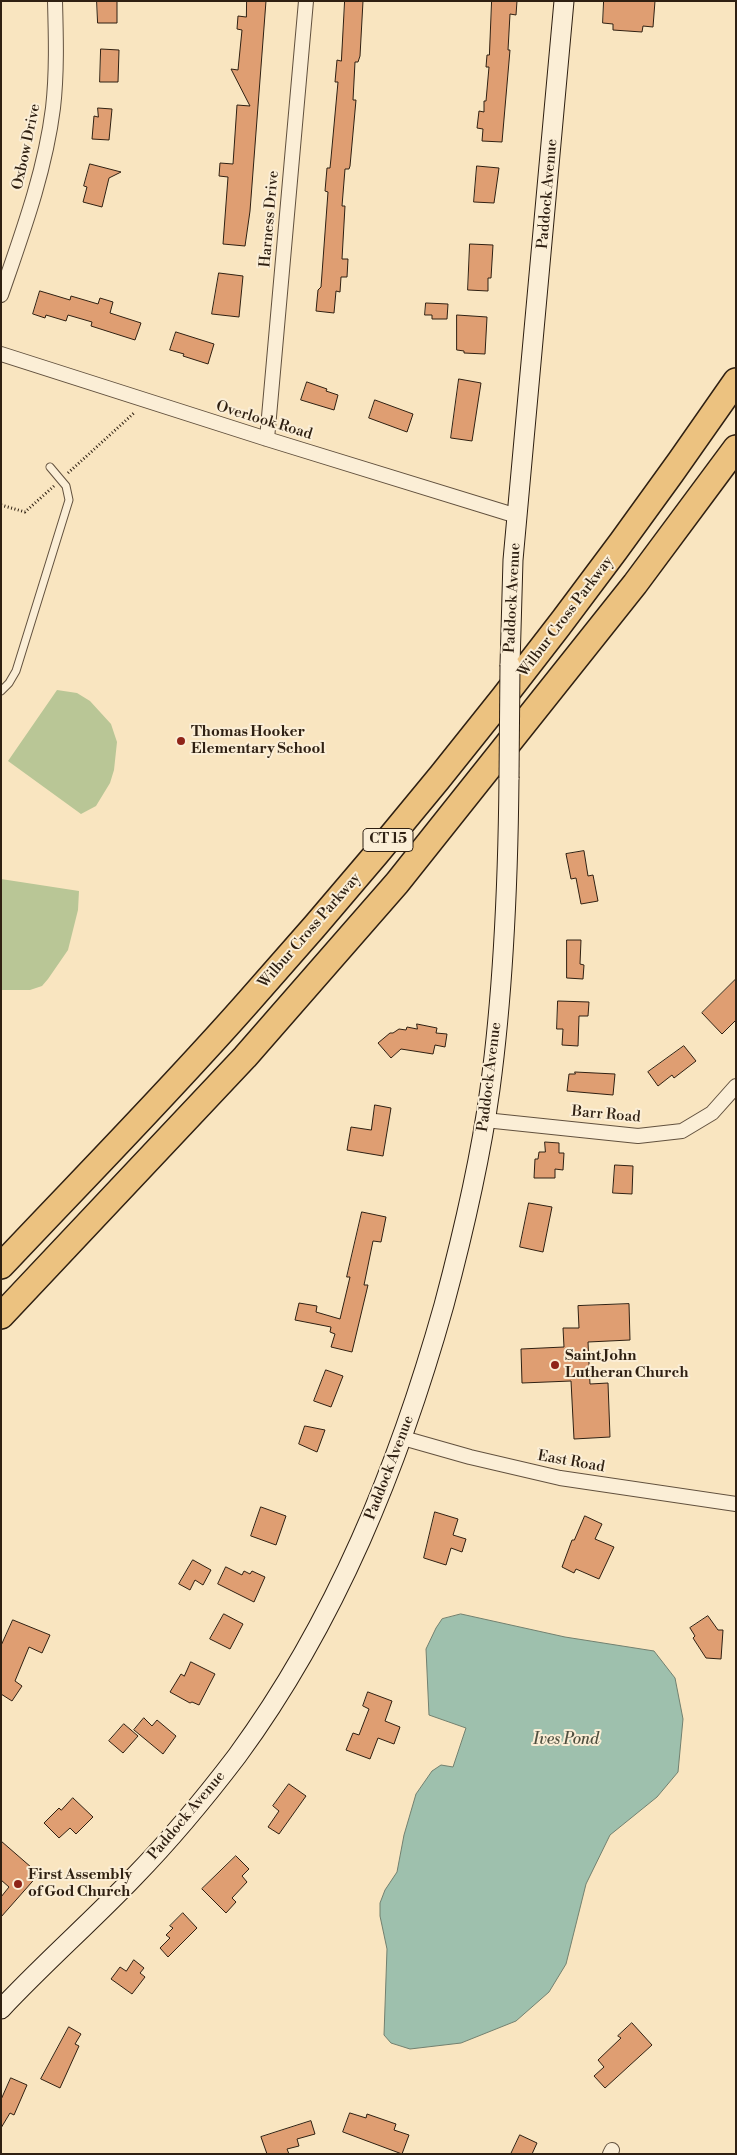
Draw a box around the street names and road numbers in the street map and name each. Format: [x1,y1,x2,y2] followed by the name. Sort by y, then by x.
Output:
[9,102,45,192] street label: Oxbow Drive
[534,138,562,250] street label: Paddock Avenue
[257,170,283,268] street label: Harness Drive
[214,398,314,444] street label: Overlook Road
[501,542,525,654] street label: Paddock Avenue
[515,553,617,681] street label: Wilbur Cross Parkway
[363,828,413,852] road number: CT 15
[255,870,365,992] street label: Wilbur Cross Parkway
[474,1021,506,1133] street label: Paddock Avenue
[571,1103,641,1127] street label: Barr Road
[362,1413,418,1523] street label: Paddock Avenue
[536,1447,606,1477] street label: East Road
[145,1768,229,1864] street label: Paddock Avenue

